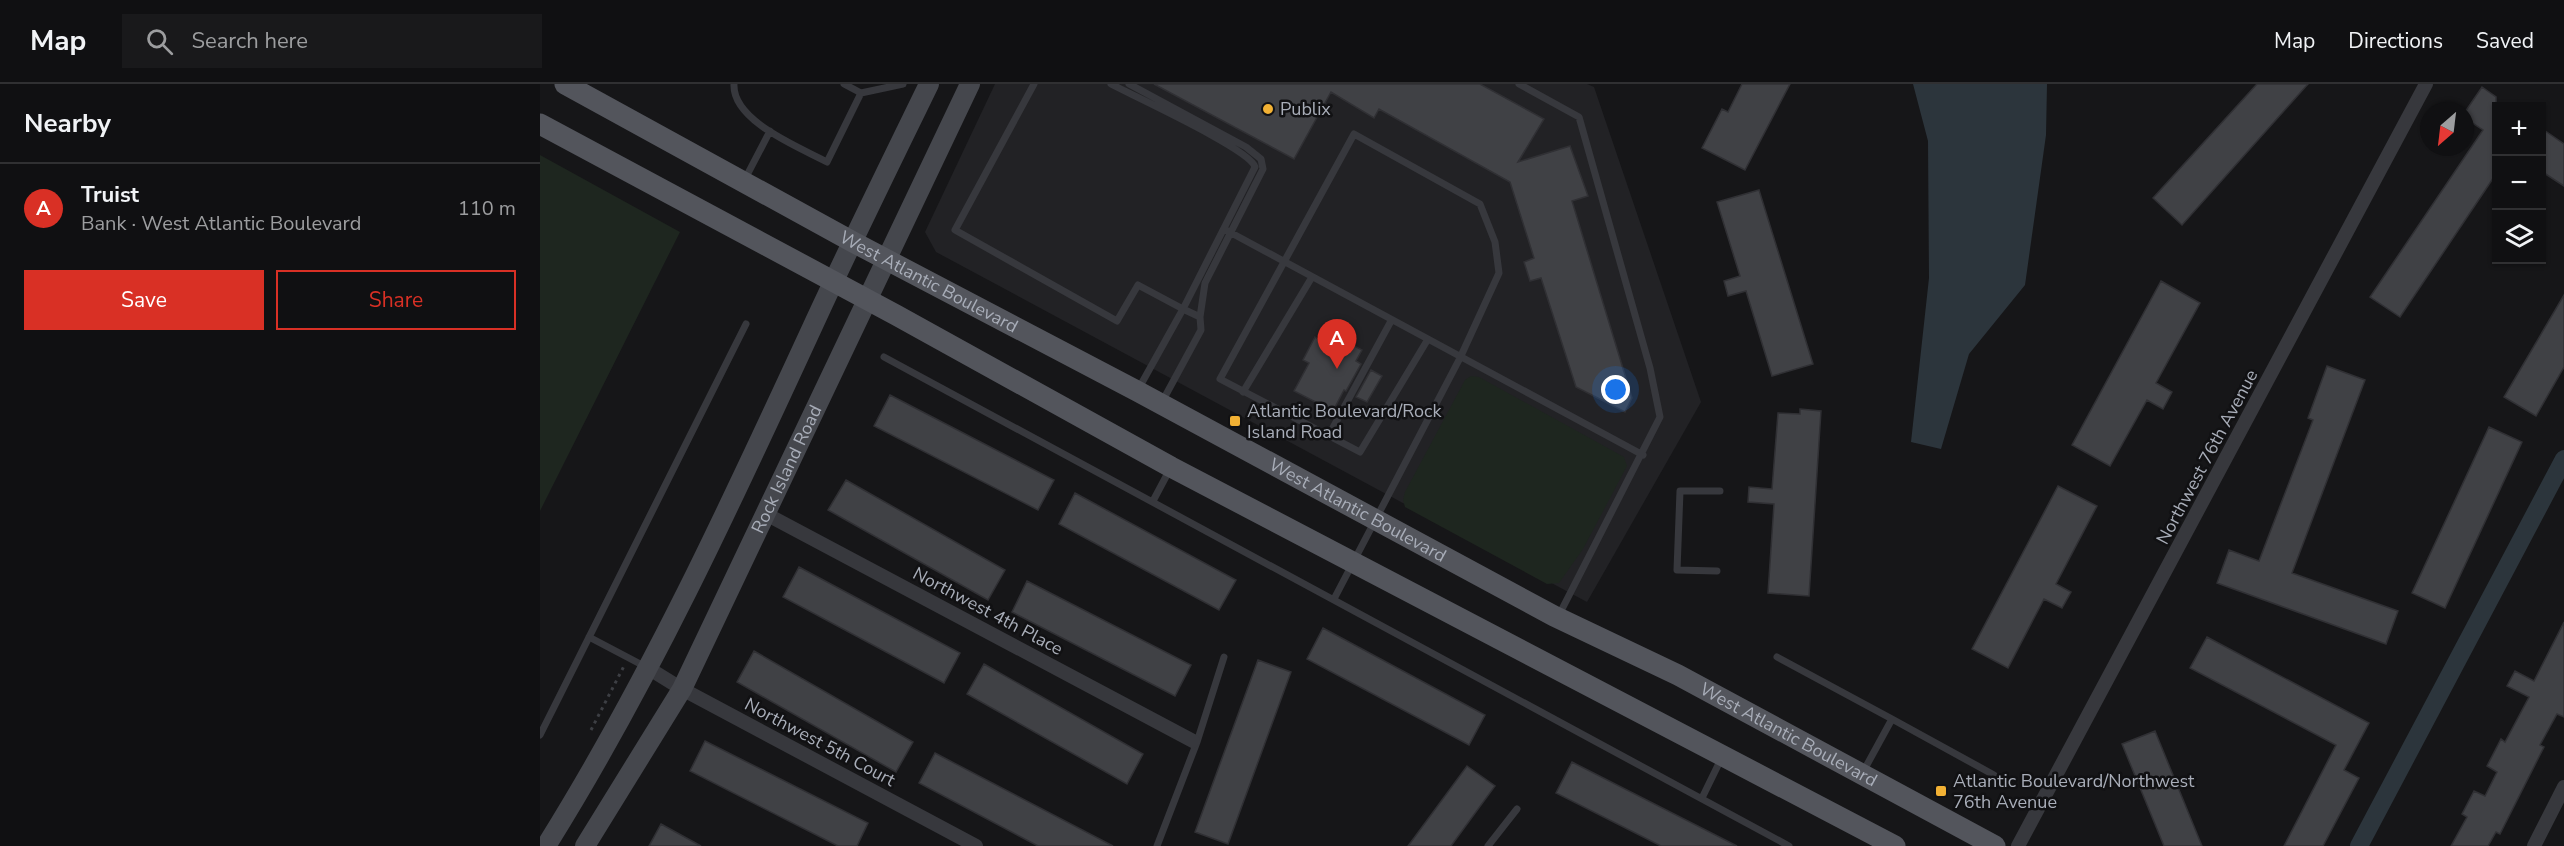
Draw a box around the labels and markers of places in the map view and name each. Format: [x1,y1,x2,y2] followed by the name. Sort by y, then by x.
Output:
[1280,97,1331,121] place label: Publix
[1261,102,1275,116] marker: Publix
[1318,320,1356,369] pin: A
[1247,399,1442,444] place label: Atlantic Boulevard/Rock Island Road
[1228,414,1242,428] marker: Atlantic Boulevard/Rock Island Road
[1953,769,2195,814] place label: Atlantic Boulevard/Northwest 76th Avenue
[1934,784,1948,798] marker: Atlantic Boulevard/Northwest 76th Avenue

